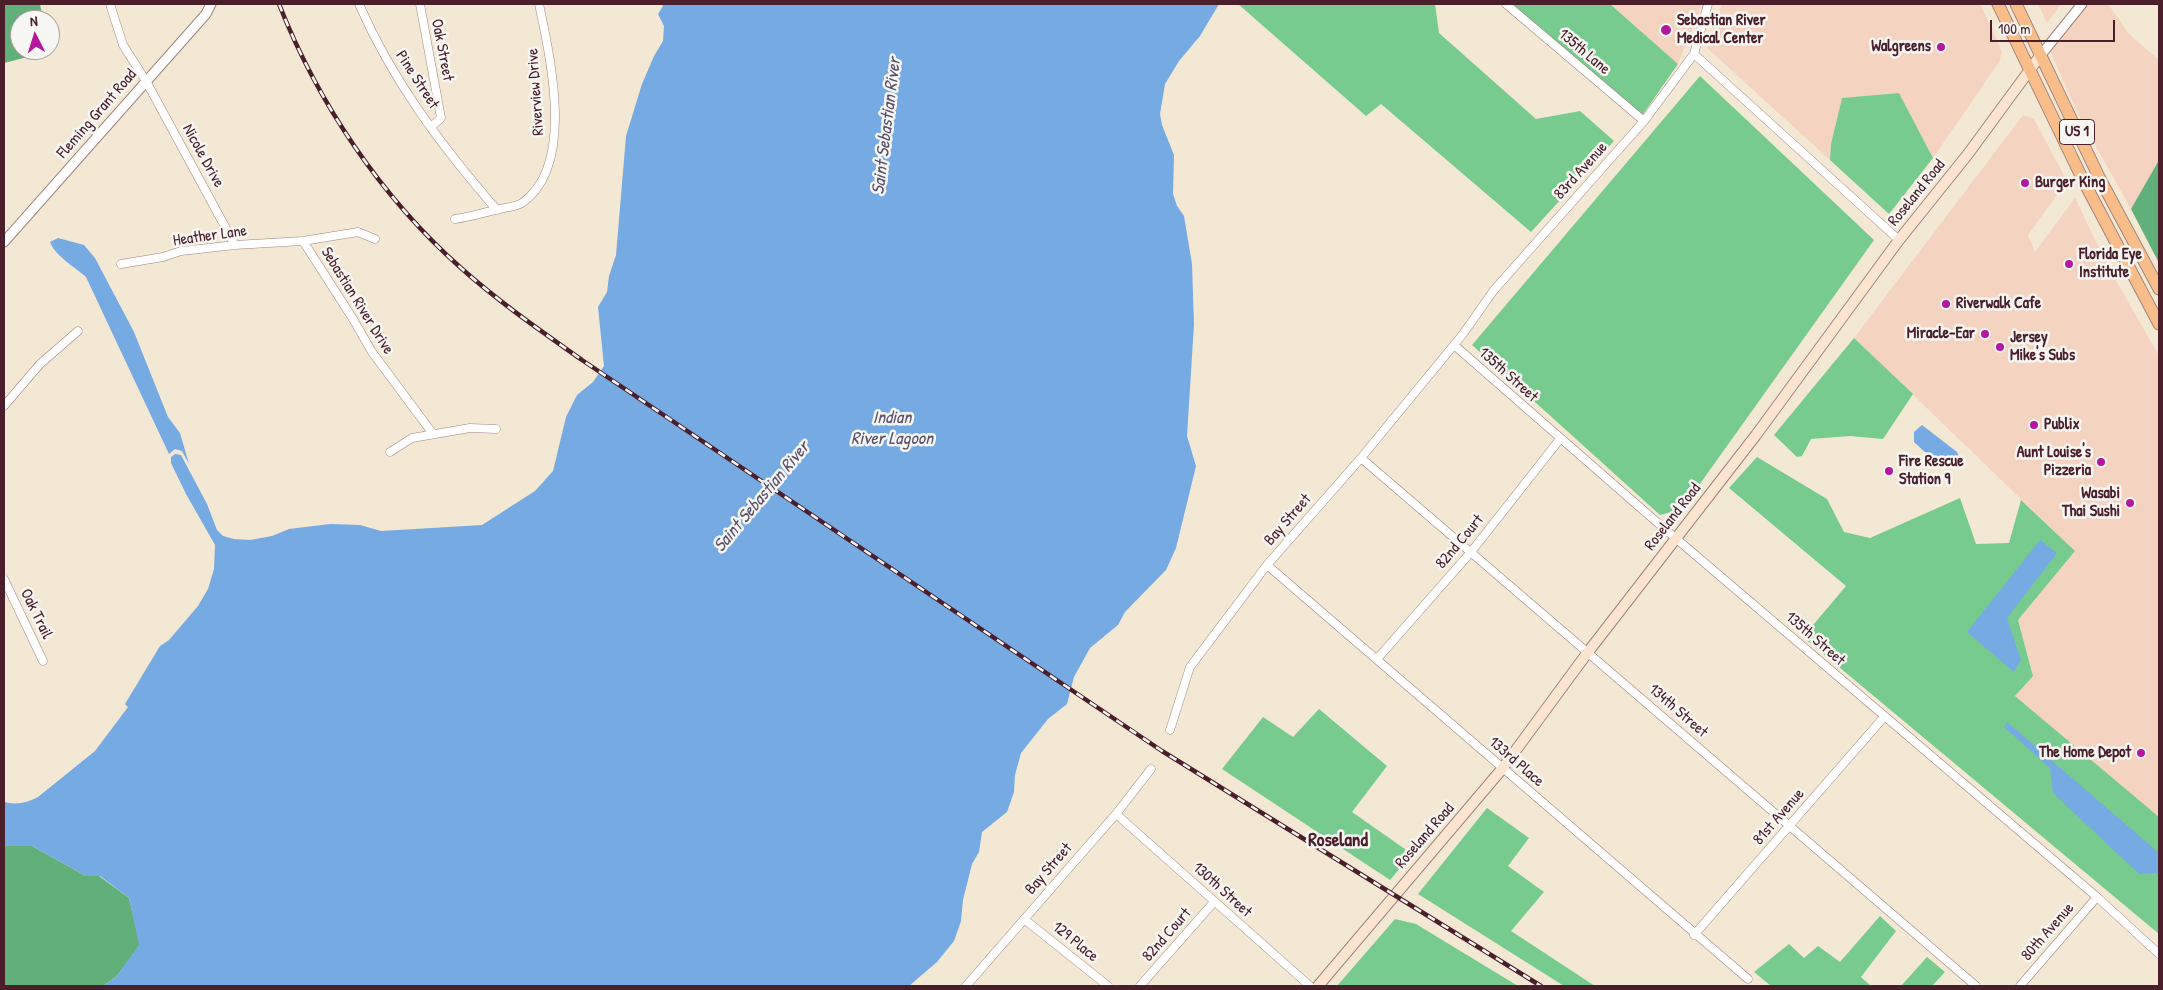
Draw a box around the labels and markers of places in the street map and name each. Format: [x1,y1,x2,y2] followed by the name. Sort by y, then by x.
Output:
[1677,11,1766,49] place label: Sebastian River Medical Center
[1659,23,1673,37] marker: Sebastian River Medical Center
[1871,37,1931,57] place label: Walgreens
[1935,41,1947,53] marker: Walgreens
[2035,173,2105,193] place label: Burger King
[2019,177,2031,189] marker: Burger King
[2079,245,2142,283] place label: Florida Eye Institute
[2063,258,2075,270] marker: Florida Eye Institute
[1956,294,2041,314] place label: Riverwalk Cafe
[1940,298,1952,310] marker: Riverwalk Cafe
[1907,324,1975,344] place label: Miracle-Ear
[1979,328,1991,340] marker: Miracle-Ear
[2010,328,2075,366] place label: Jersey Mike's Subs
[1994,341,2006,353] marker: Jersey Mike's Subs
[2044,415,2080,435] place label: Publix
[2028,419,2040,431] marker: Publix
[2017,443,2091,481] place label: Aunt Louise's Pizzeria
[1899,452,1964,490] place label: Fire Rescue Station 9
[2095,456,2107,468] marker: Aunt Louise's Pizzeria
[1883,465,1895,477] marker: Fire Rescue Station 9
[2062,484,2120,522] place label: Wasabi Thai Sushi
[2124,497,2136,509] marker: Wasabi Thai Sushi
[2039,743,2131,763] place label: The Home Depot
[2135,747,2147,759] marker: The Home Depot

